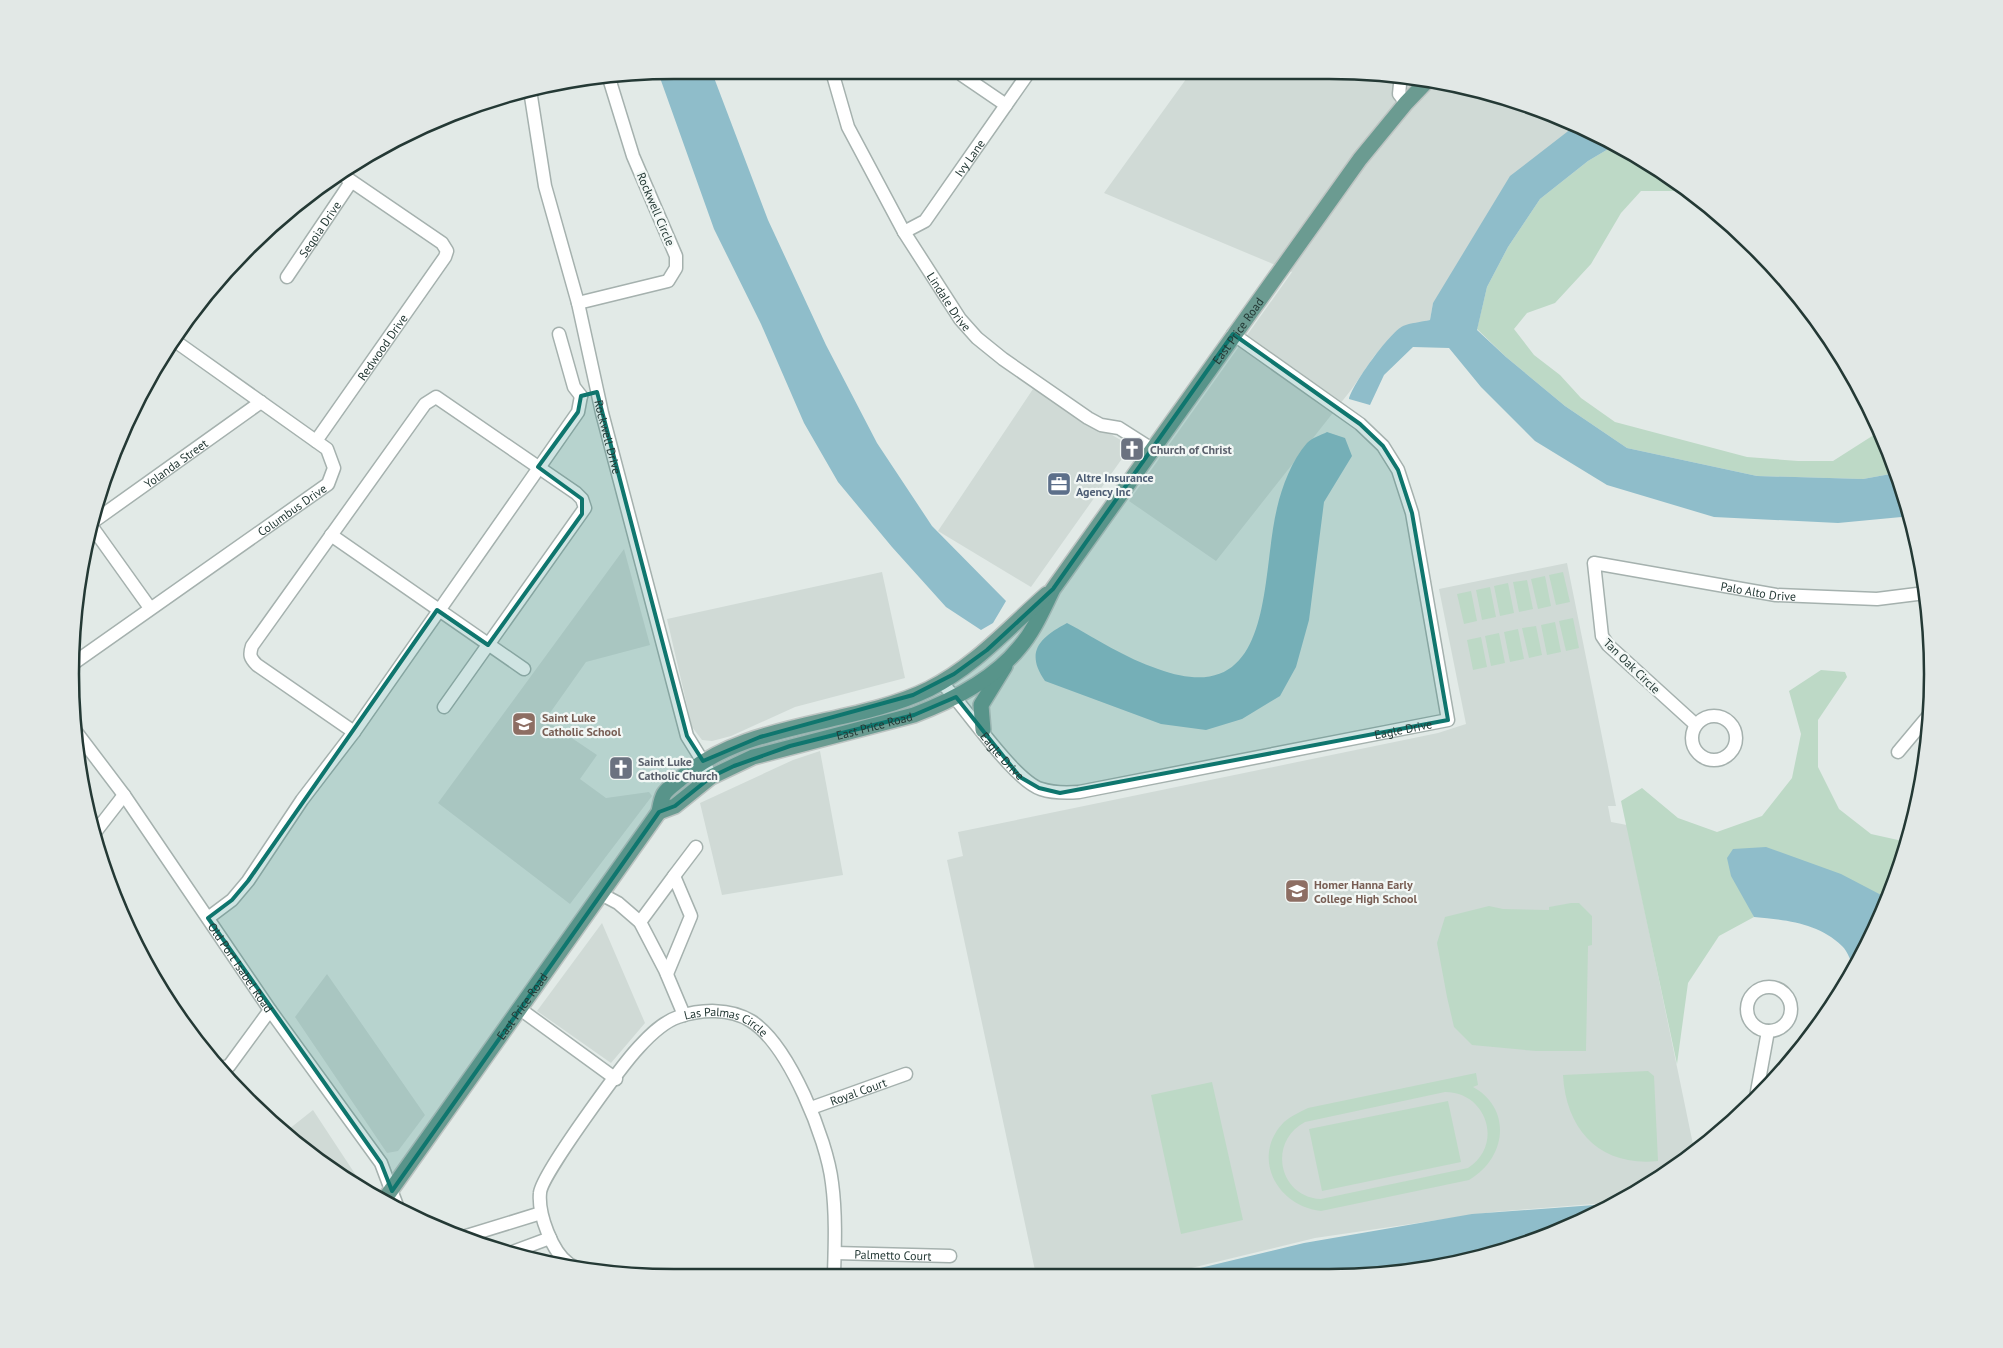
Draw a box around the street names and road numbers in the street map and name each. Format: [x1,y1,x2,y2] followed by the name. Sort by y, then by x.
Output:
[951,136,988,179] street label: Ivy Lane
[634,170,678,248] street label: Rockwell Circle
[295,198,344,260] street label: Seqoia Drive
[924,269,975,334] street label: Lindale Drive
[1209,294,1266,367] street label: East Price Road
[354,311,410,383] street label: Redwood Drive
[592,398,625,476] street label: Rockwell Drive
[141,435,210,491] street label: Yolanda Street
[254,480,329,539] street label: Columbus Drive
[1720,578,1796,603] street label: Palo Alto Drive
[1601,635,1663,697] street label: Tan Oak Circle
[834,708,914,743] street label: East Price Road
[1373,716,1433,742] street label: Eagle Drive
[977,729,1028,783] street label: Eagle Drive
[205,920,277,1015] street label: Old Port Isabel Road
[493,970,550,1042] street label: East Price Road
[682,1004,772,1039] street label: Las Palmas Circle
[828,1074,888,1108] street label: Royal Court
[854,1246,932,1263] street label: Palmetto Court

